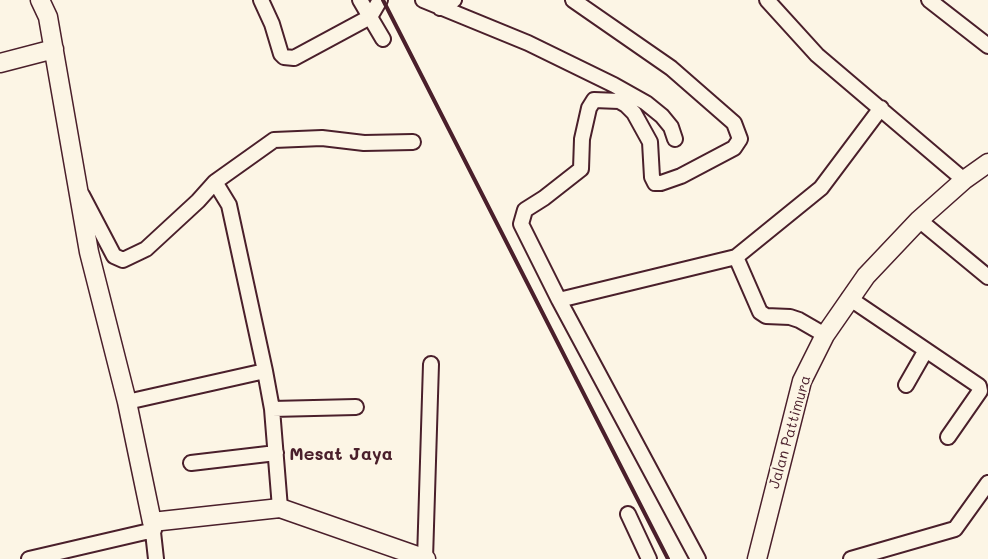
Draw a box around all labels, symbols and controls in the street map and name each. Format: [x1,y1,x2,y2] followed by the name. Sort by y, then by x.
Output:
[765,373,815,491] street label: Jalan Pattimura
[289,443,393,465] district label: Mesat Jaya

